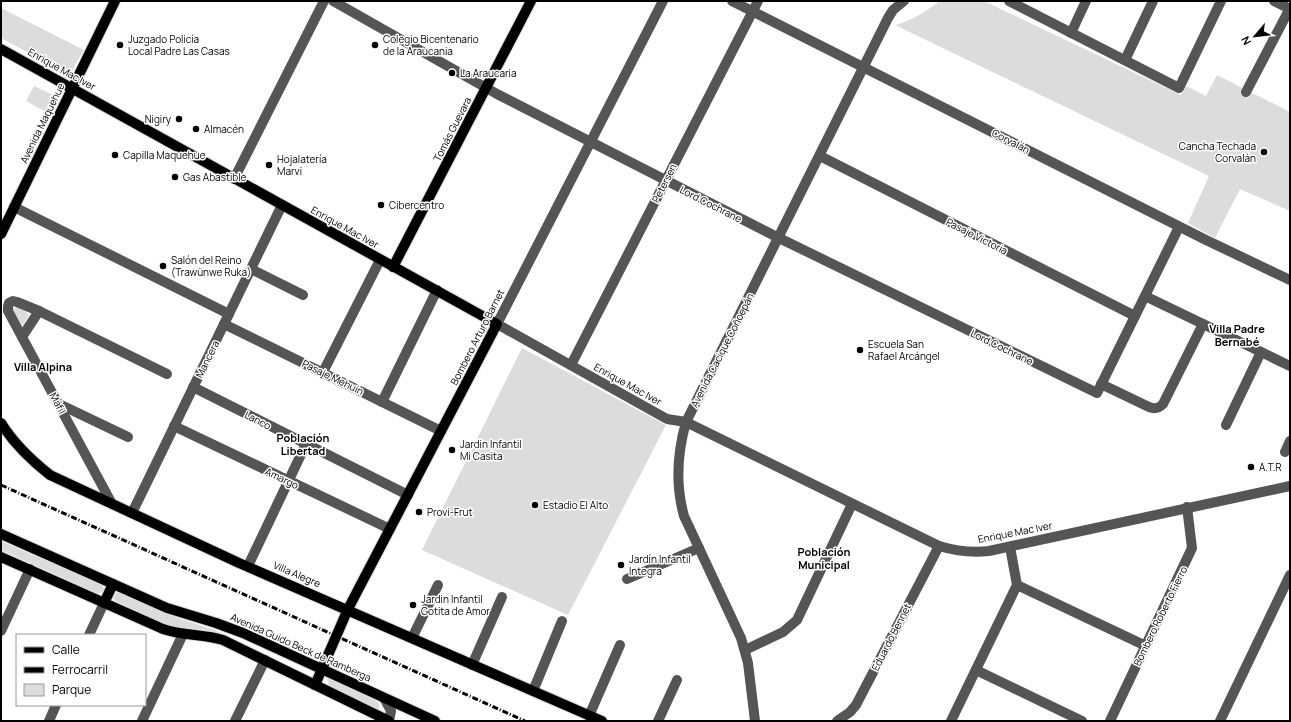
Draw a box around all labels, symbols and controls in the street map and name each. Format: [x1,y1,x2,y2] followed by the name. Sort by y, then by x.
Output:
[1235,16,1275,56] north arrow
[128,32,230,58] place label: Juzgado Policía Local Padre Las Casas
[383,32,479,58] place label: Colegio Bicentenario de la Araucania
[1237,34,1254,48] text: N
[115,40,125,50] marker: Juzgado Policía Local Padre Las Casas
[370,40,380,50] marker: Colegio Bicentenario de la Araucania
[26,45,99,94] street label: Enrique Mac Iver
[460,66,516,80] place label: La Araucaria
[447,68,457,78] marker: La Araucaria
[16,80,68,165] street label: Avenida Maquehue
[430,95,474,163] street label: Tomás Guevara
[145,112,172,126] place label: Nigiry
[174,114,184,124] marker: Nigiry
[204,122,244,136] place label: Almacén
[191,124,201,134] marker: Almacén
[990,125,1032,157] street label: Corvalán
[1179,139,1256,165] place label: Cancha Techada Corvalán
[1259,147,1269,157] marker: Cancha Techada Corvalán
[123,148,206,162] place label: Capilla Maquehue
[110,150,120,160] marker: Capilla Maquehue
[277,152,327,178] place label: Hojalatería Marvi
[264,160,274,170] marker: Hojalatería Marvi
[648,161,680,205] street label: Petersen
[183,170,247,184] place label: Gas Abastible
[170,172,180,182] marker: Gas Abastible
[678,182,744,226] street label: Lord Cochrane
[389,198,444,212] place label: Cibercentro
[376,200,386,210] marker: Cibercentro
[309,203,382,252] street label: Enrique Mac Iver
[944,214,1010,258] street label: Pasaje Victoria
[171,253,251,279] place label: Salón del Reino (Trawünwe Ruka)
[158,261,168,271] marker: Salón del Reino (Trawünwe Ruka)
[447,287,507,387] street label: Bombero Arturo Barnet
[687,290,757,410] street label: Avenida Cacique Coñoepán
[1209,321,1265,349] district label: Villa Padre Bernabé
[968,326,1036,368] street label: Lord Cochrane
[868,337,940,363] place label: Escuela San Rafael Arcángel
[192,338,222,380] street label: Mancera
[855,345,865,355] marker: Escuela San Rafael Arcángel
[300,356,366,398] street label: Pasaje Mehuín
[14,359,72,374] district label: Villa Alpina
[592,360,665,409] street label: Enrique Mac Iver
[47,390,69,416] street label: Máfil
[242,407,274,433] street label: Lanco
[277,430,330,458] district label: Población Libertad
[460,437,522,463] place label: Jardin Infantil Mi Casita
[447,445,457,455] marker: Jardin Infantil Mi Casita
[1259,460,1282,474] place label: A.T.R
[1246,462,1256,472] marker: A.T.R
[263,464,301,492] street label: Amargo
[543,498,608,512] place label: Estadio El Alto
[530,500,540,510] marker: Estadio El Alto
[427,505,472,519] place label: Provi-Frut
[414,507,424,517] marker: Provi-Frut
[977,518,1054,546] street label: Enrique Mac Iver
[798,544,851,572] district label: Población Municipal
[629,552,691,578] place label: Jardín Infantil Integra
[271,558,323,590] street label: Villa Alegre
[616,560,626,570] marker: Jardín Infantil Integra
[1130,564,1190,668] street label: Bombero Roberto Fierro
[421,592,490,618] place label: Jardin Infantil Gotita de Amor
[408,600,418,610] marker: Jardin Infantil Gotita de Amor
[868,601,914,673] street label: Eduardo Bennet
[228,610,374,684] street label: Avenida Guido Beck de Ramberga
[16,634,146,706] legend
[52,641,80,658] text: Calle
[52,661,108,678] text: Ferrocarril
[52,681,91,698] text: Parque

